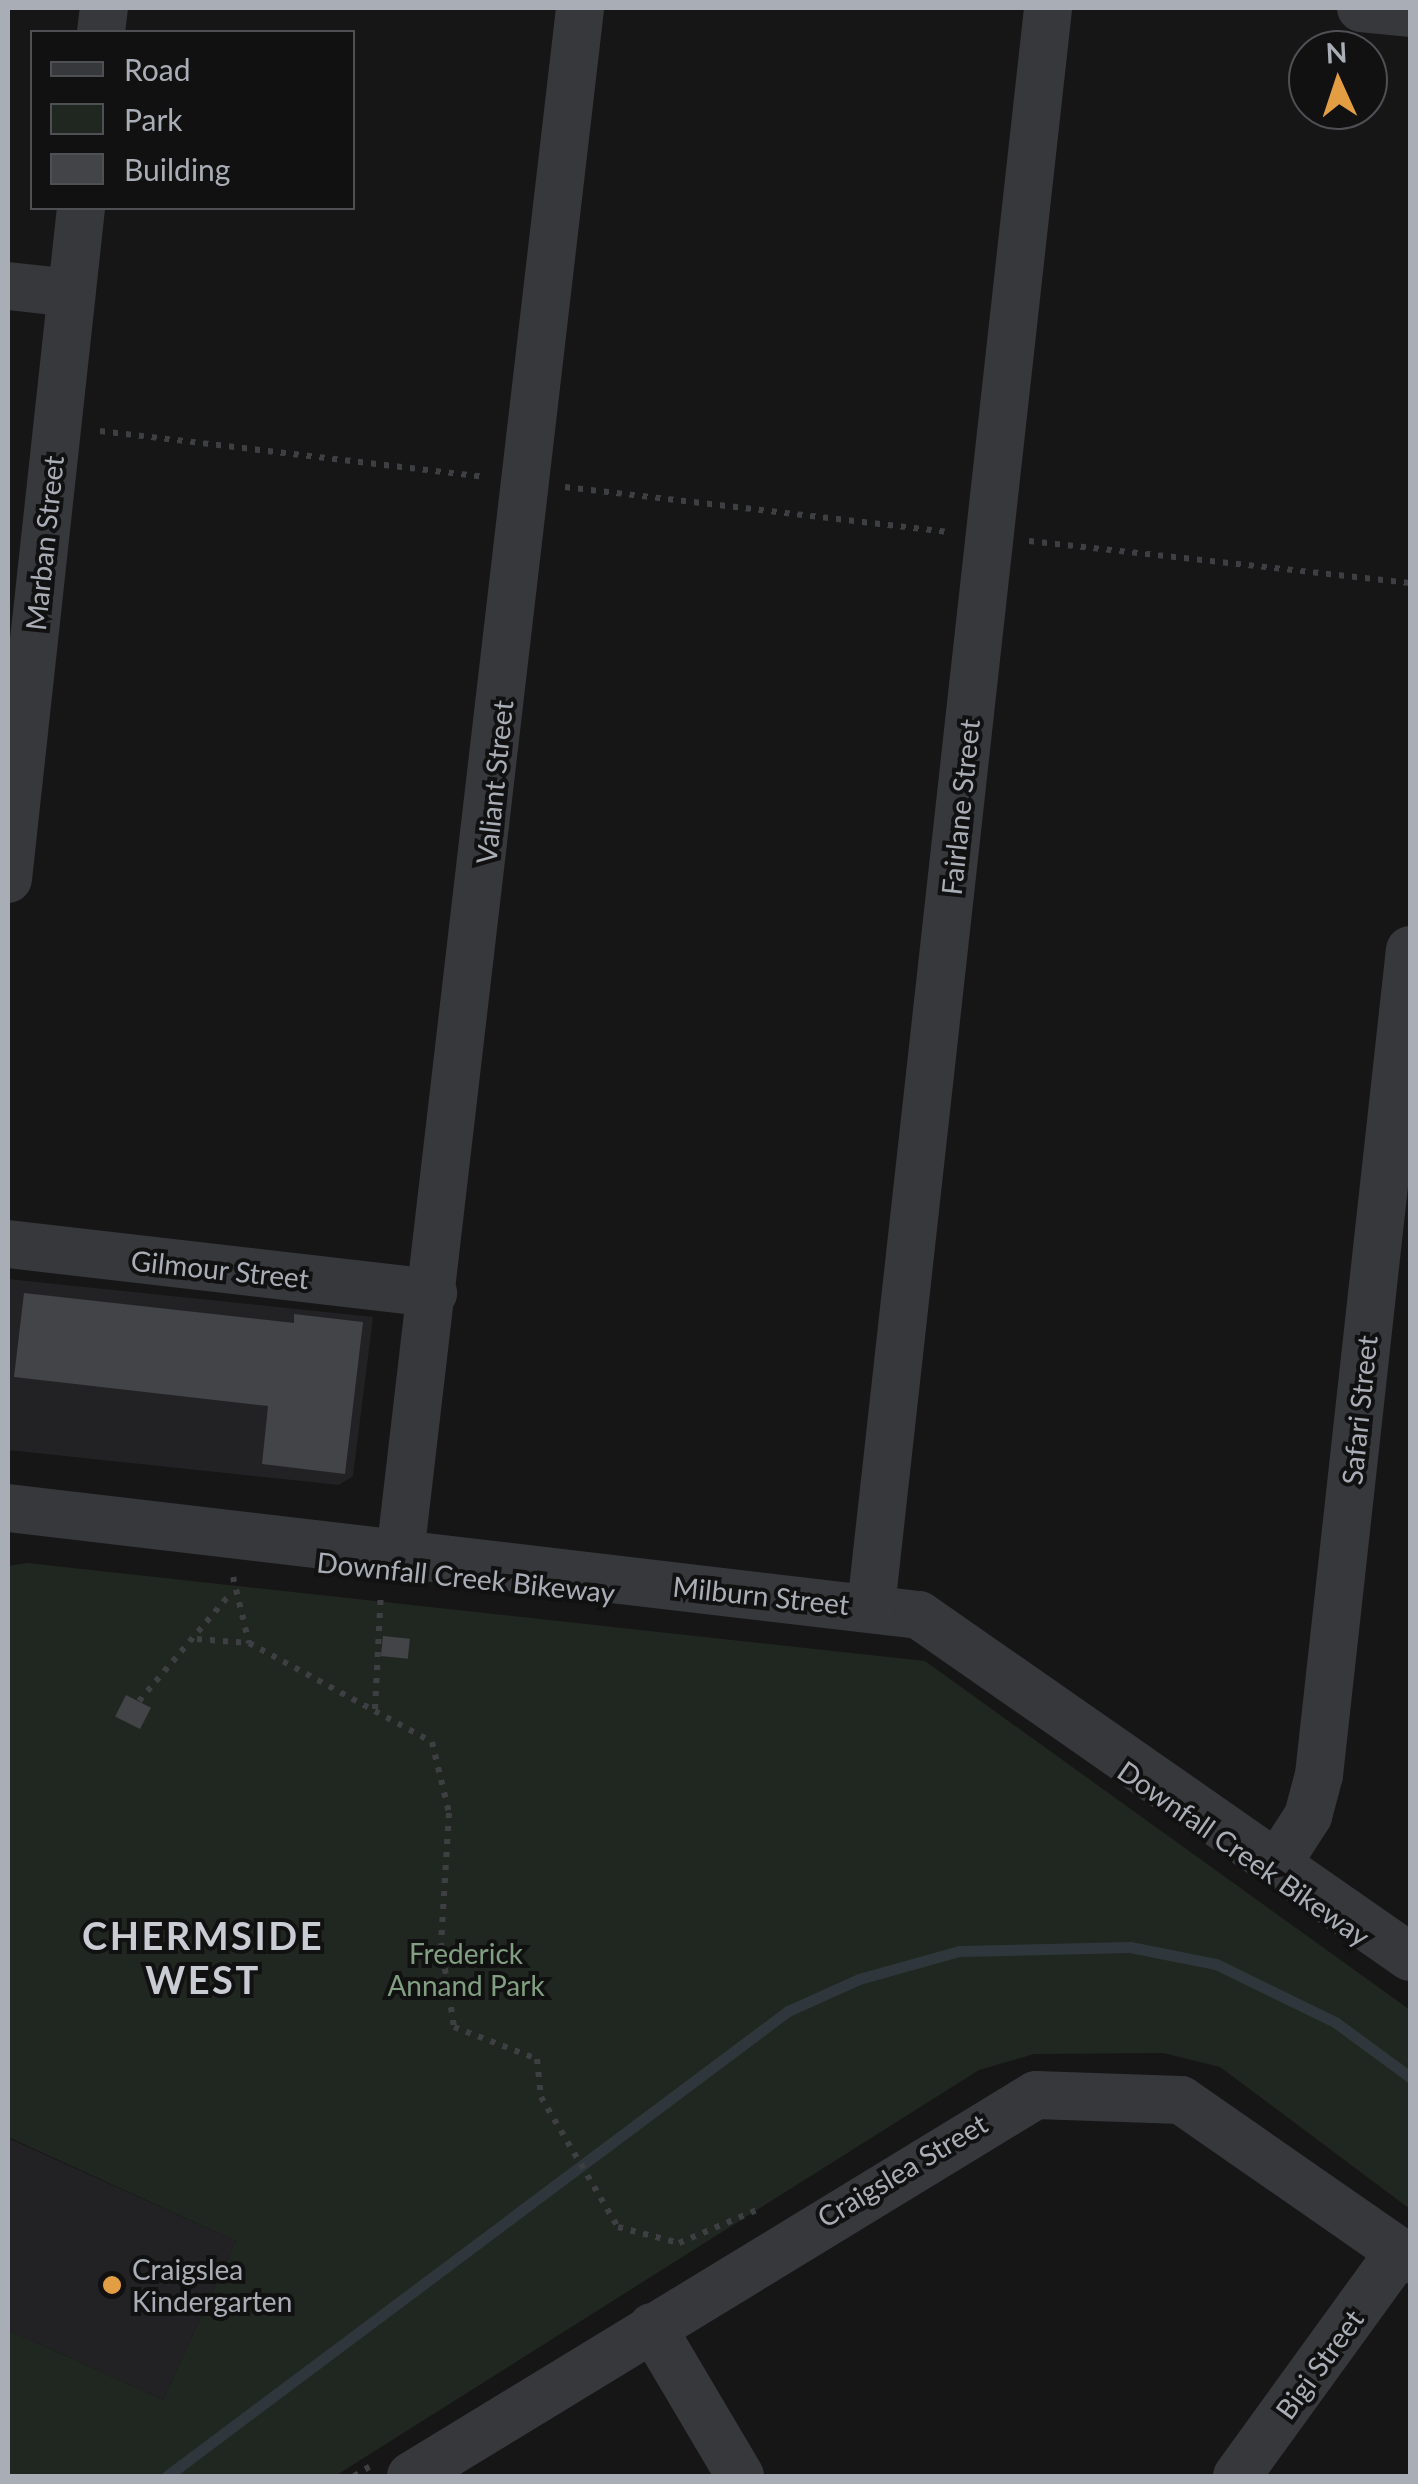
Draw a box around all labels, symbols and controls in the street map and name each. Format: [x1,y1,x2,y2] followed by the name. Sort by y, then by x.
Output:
[30,30,355,210] legend
[1288,30,1388,130] north arrow
[1325,34,1348,70] text: N
[124,51,191,87] text: Road
[124,101,183,137] text: Park
[124,151,230,187] text: Building
[18,454,70,632] street label: Marban Street
[469,698,519,866] street label: Valiant Street
[934,717,986,897] street label: Fairlane Street
[129,1243,311,1295] street label: Gilmour Street
[1334,1334,1384,1486] street label: Safari Street
[315,1545,617,1609] street label: Downfall Creek Bikeway
[671,1569,851,1621] street label: Milburn Street
[1112,1753,1376,1953] street label: Downfall Creek Bikeway
[82,1913,324,2002] district label: CHERMSIDE WEST
[387,1936,545,2002] park label: Frederick Annand Park
[811,2106,993,2234] street label: Craigslea Street
[132,2252,292,2318] place label: Craigslea Kindergarten
[101,2274,123,2296] marker: Craigslea Kindergarten
[1268,2303,1370,2425] street label: Bigi Street

